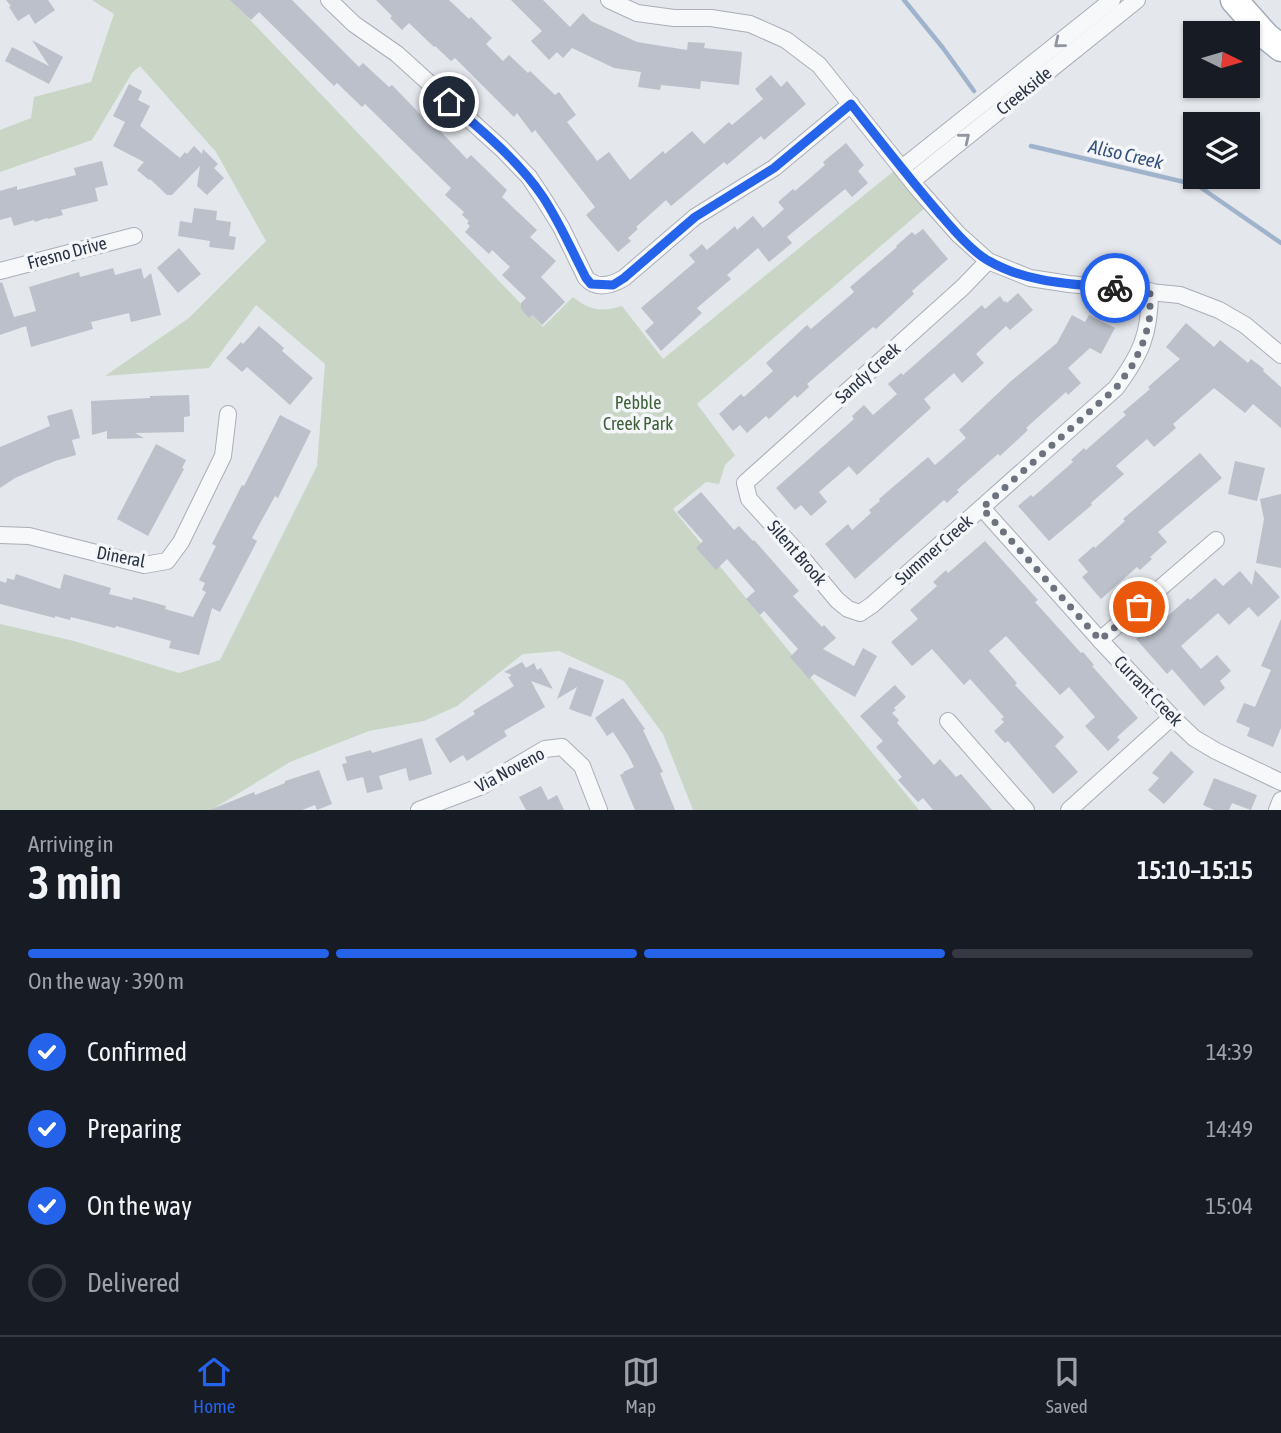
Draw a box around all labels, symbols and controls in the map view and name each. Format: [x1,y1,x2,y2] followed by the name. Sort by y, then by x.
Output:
[1183,21,1260,98] north arrow
[1183,21,1260,189] map controls
[1054,34,1066,47] one-way arrow
[992,62,1055,119] street label: Creekside
[419,72,479,132] pin
[430,83,468,121] icon: home
[1183,112,1260,189] button: layers
[958,134,970,147] one-way arrow
[1086,135,1166,173] water label: Aliso Creek
[25,232,109,273] street label: Fresno Drive
[1080,253,1150,323] courier
[1096,269,1134,307] icon: bike
[831,338,905,407] street label: Sandy Creek
[603,392,673,434] park label: Pebble Creek Park
[891,510,977,589] street label: Summer Creek
[763,516,831,590] street label: Silent Brook
[95,542,147,572] street label: Dineral
[1109,577,1169,637] pin
[1120,588,1158,626] icon: bag
[1110,651,1187,730] street label: Currant Creek
[472,743,548,797] street label: Via Noveno
[28,831,114,857] text: Arriving in
[1137,855,1253,885] text: 15:10–15:15
[28,856,122,909] text: 3 min
[28,968,184,994] text: On the way · 390 m
[28,1033,66,1071] icon: check
[87,1037,187,1067] text: Confirmed
[1206,1039,1253,1065] text: 14:39
[28,1110,66,1148] icon: check
[87,1114,181,1144] text: Preparing
[1206,1116,1253,1142] text: 14:49
[28,1187,66,1225] icon: check
[87,1191,192,1221] text: On the way
[1205,1193,1253,1219] text: 15:04
[87,1268,180,1298] text: Delivered
[193,1353,235,1417] tab: Home
[622,1353,660,1417] tab: Map
[1046,1353,1088,1417] tab: Saved

